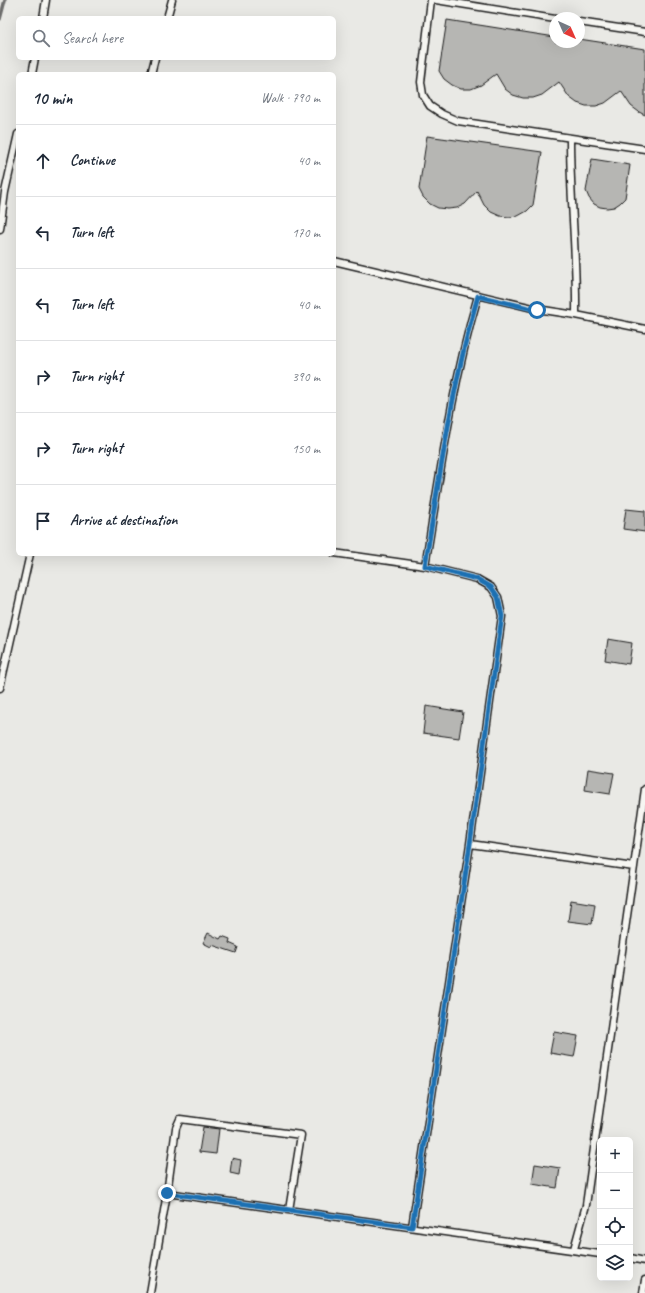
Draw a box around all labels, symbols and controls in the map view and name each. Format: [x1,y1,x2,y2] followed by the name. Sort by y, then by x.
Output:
[549,12,585,48] north arrow
[16,16,336,60] search box
[30,27,52,49] icon: search
[62,29,123,48] text: Search here
[32,88,72,109] text: 10 min
[261,90,320,106] text: Walk · 790 m
[32,150,54,172] icon: ahead
[70,151,115,170] text: Continue
[298,153,320,169] text: 40 m
[32,222,54,244] icon: left
[70,223,113,242] text: Turn left
[292,225,320,241] text: 170 m
[32,294,54,316] icon: left
[70,295,113,314] text: Turn left
[298,297,320,313] text: 40 m
[528,301,546,319] route start
[32,366,54,388] icon: right
[70,367,123,386] text: Turn right
[292,369,320,385] text: 390 m
[32,438,54,460] icon: right
[70,439,123,458] text: Turn right
[292,441,320,457] text: 150 m
[32,510,54,532] icon: arrive
[70,511,177,530] text: Arrive at destination
[597,1137,633,1281] map controls
[597,1137,633,1173] button: +
[597,1173,633,1209] button: −
[158,1184,176,1202] route end
[597,1209,633,1245] button: locate
[597,1245,633,1281] button: layers

